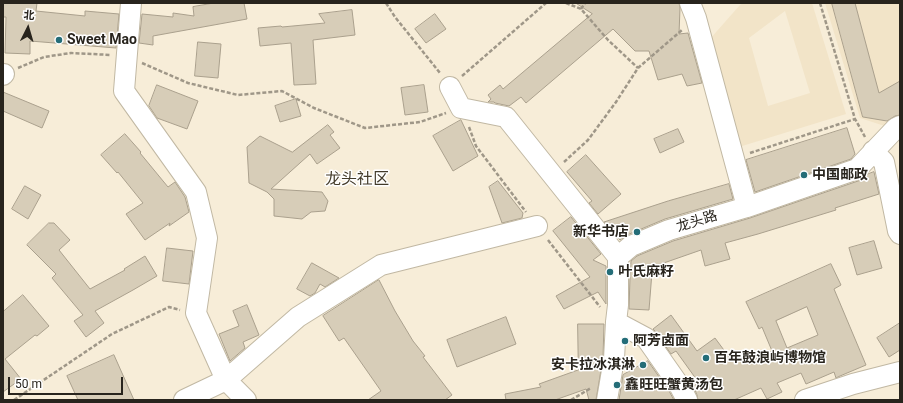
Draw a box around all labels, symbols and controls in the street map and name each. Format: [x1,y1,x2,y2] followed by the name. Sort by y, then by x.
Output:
[8,8,48,48] north arrow
[23,9,35,23] text: 北
[67,32,137,48] place label: Sweet Mao
[54,35,64,45] marker: Sweet Mao
[812,167,868,183] place label: 中国邮政
[325,170,389,190] district label: 龙头社区
[799,170,809,180] marker: 中国邮政
[674,208,720,236] street label: 龙头路
[573,224,629,240] place label: 新华书店
[632,227,642,237] marker: 新华书店
[618,264,674,280] place label: 叶氏麻籽
[605,267,615,277] marker: 叶氏麻籽
[633,333,689,349] place label: 阿芳卤面
[620,336,630,346] marker: 阿芳卤面
[714,350,826,366] place label: 百年鼓浪屿博物馆
[701,353,711,363] marker: 百年鼓浪屿博物馆
[551,357,635,373] place label: 安卡拉冰淇淋
[638,360,648,370] marker: 安卡拉冰淇淋
[10,369,125,395] scale bar
[15,377,42,391] text: 50 m
[625,377,723,393] place label: 鑫旺旺蟹黄汤包
[612,380,622,390] marker: 鑫旺旺蟹黄汤包

